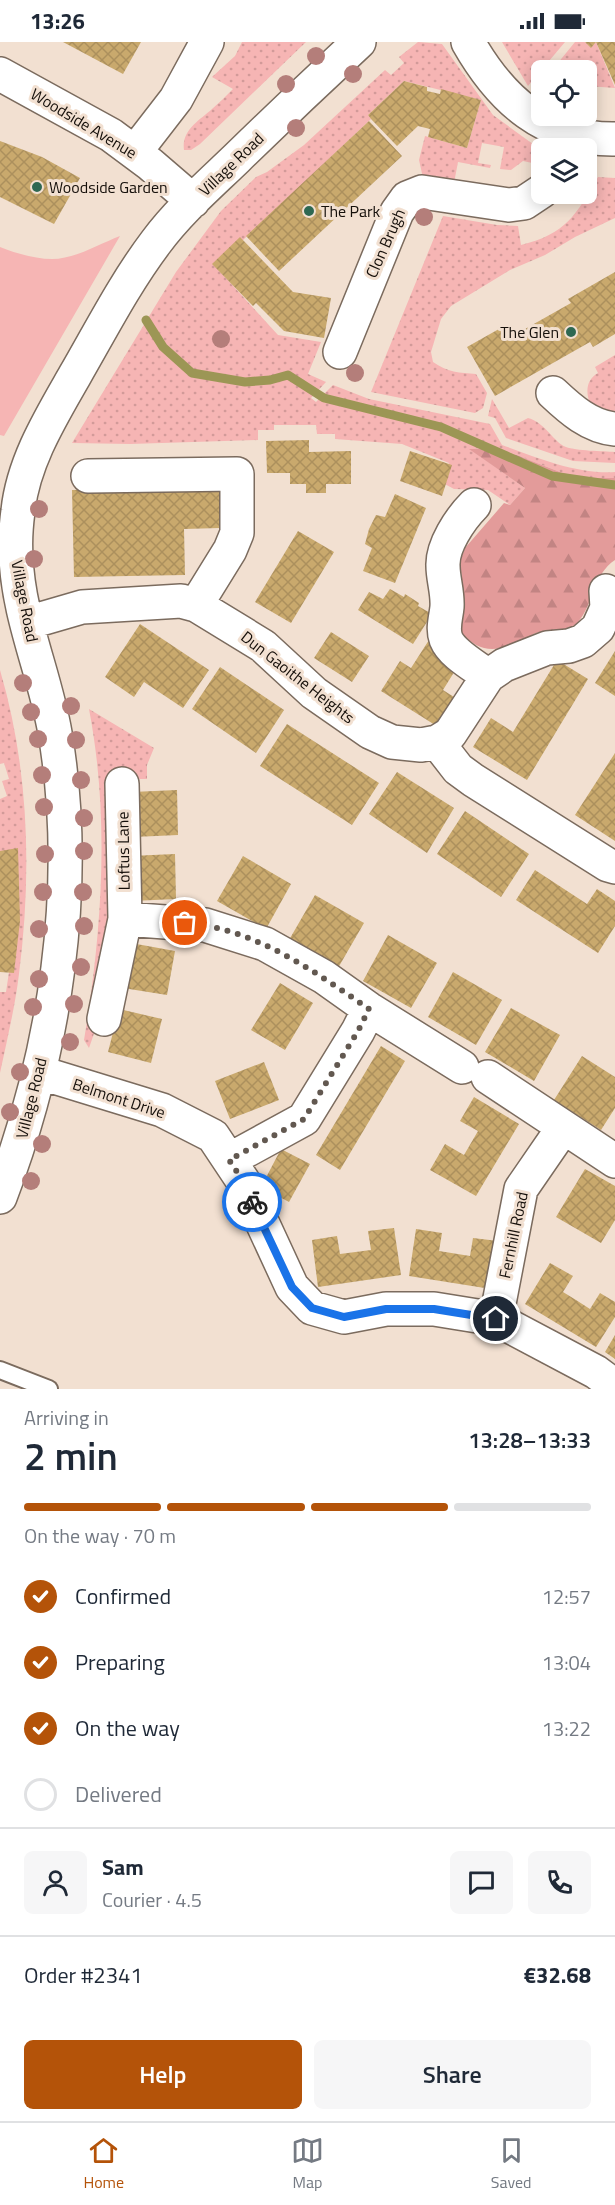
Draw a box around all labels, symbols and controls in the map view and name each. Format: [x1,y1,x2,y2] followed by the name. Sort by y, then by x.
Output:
[30,4,85,38] text: 13:26
[531,60,597,204] map controls
[531,60,597,126] button: locate
[26,82,142,164] street label: Woodside Avenue
[193,127,269,201] street label: Village Road
[531,138,597,204] button: layers
[49,175,168,199] place label: Woodside Garden
[30,180,44,194] marker: Woodside Garden
[321,199,381,223] place label: The Park
[302,204,316,218] marker: The Park
[359,204,411,282] street label: Clon Brugh
[500,320,559,344] place label: The Glen
[564,325,578,339] marker: The Glen
[5,558,45,644] street label: Village Road
[236,625,360,729] street label: Dun Gaoithe Heights
[110,811,136,891] street label: Loftus Lane
[159,897,210,948] pin
[168,906,201,939] icon: bag
[9,1055,53,1141] street label: Village Road
[70,1072,168,1124] street label: Belmont Drive
[222,1172,282,1232] courier
[236,1186,269,1219] icon: bike
[492,1189,534,1281] street label: Fernhill Road
[470,1293,521,1344] pin
[479,1302,512,1335] icon: home
[24,1402,109,1433] text: Arriving in
[468,1423,591,1457] text: 13:28–13:33
[24,1426,118,1485] text: 2 min
[24,1520,176,1551] text: On the way · 70 m
[75,1579,171,1613] text: Confirmed
[24,1580,57,1613] icon: check
[542,1581,591,1612] text: 12:57
[75,1645,165,1679] text: Preparing
[24,1646,57,1679] icon: check
[542,1647,591,1678] text: 13:04
[75,1711,180,1745] text: On the way
[24,1712,57,1745] icon: check
[542,1713,591,1744] text: 13:22
[75,1777,162,1811] text: Delivered
[102,1850,144,1884] text: Sam
[24,1851,87,1914] button: person
[450,1851,513,1914] button: chat
[528,1851,591,1914] button: phone
[102,1884,202,1915] text: Courier · 4.5
[24,1958,143,1992] text: Order #2341
[524,1958,591,1992] text: €32.68
[24,2040,302,2109] button: Help
[314,2040,591,2109] button: Share
[83,2134,124,2194] tab: Home
[291,2134,324,2194] tab: Map
[491,2134,532,2194] tab: Saved

